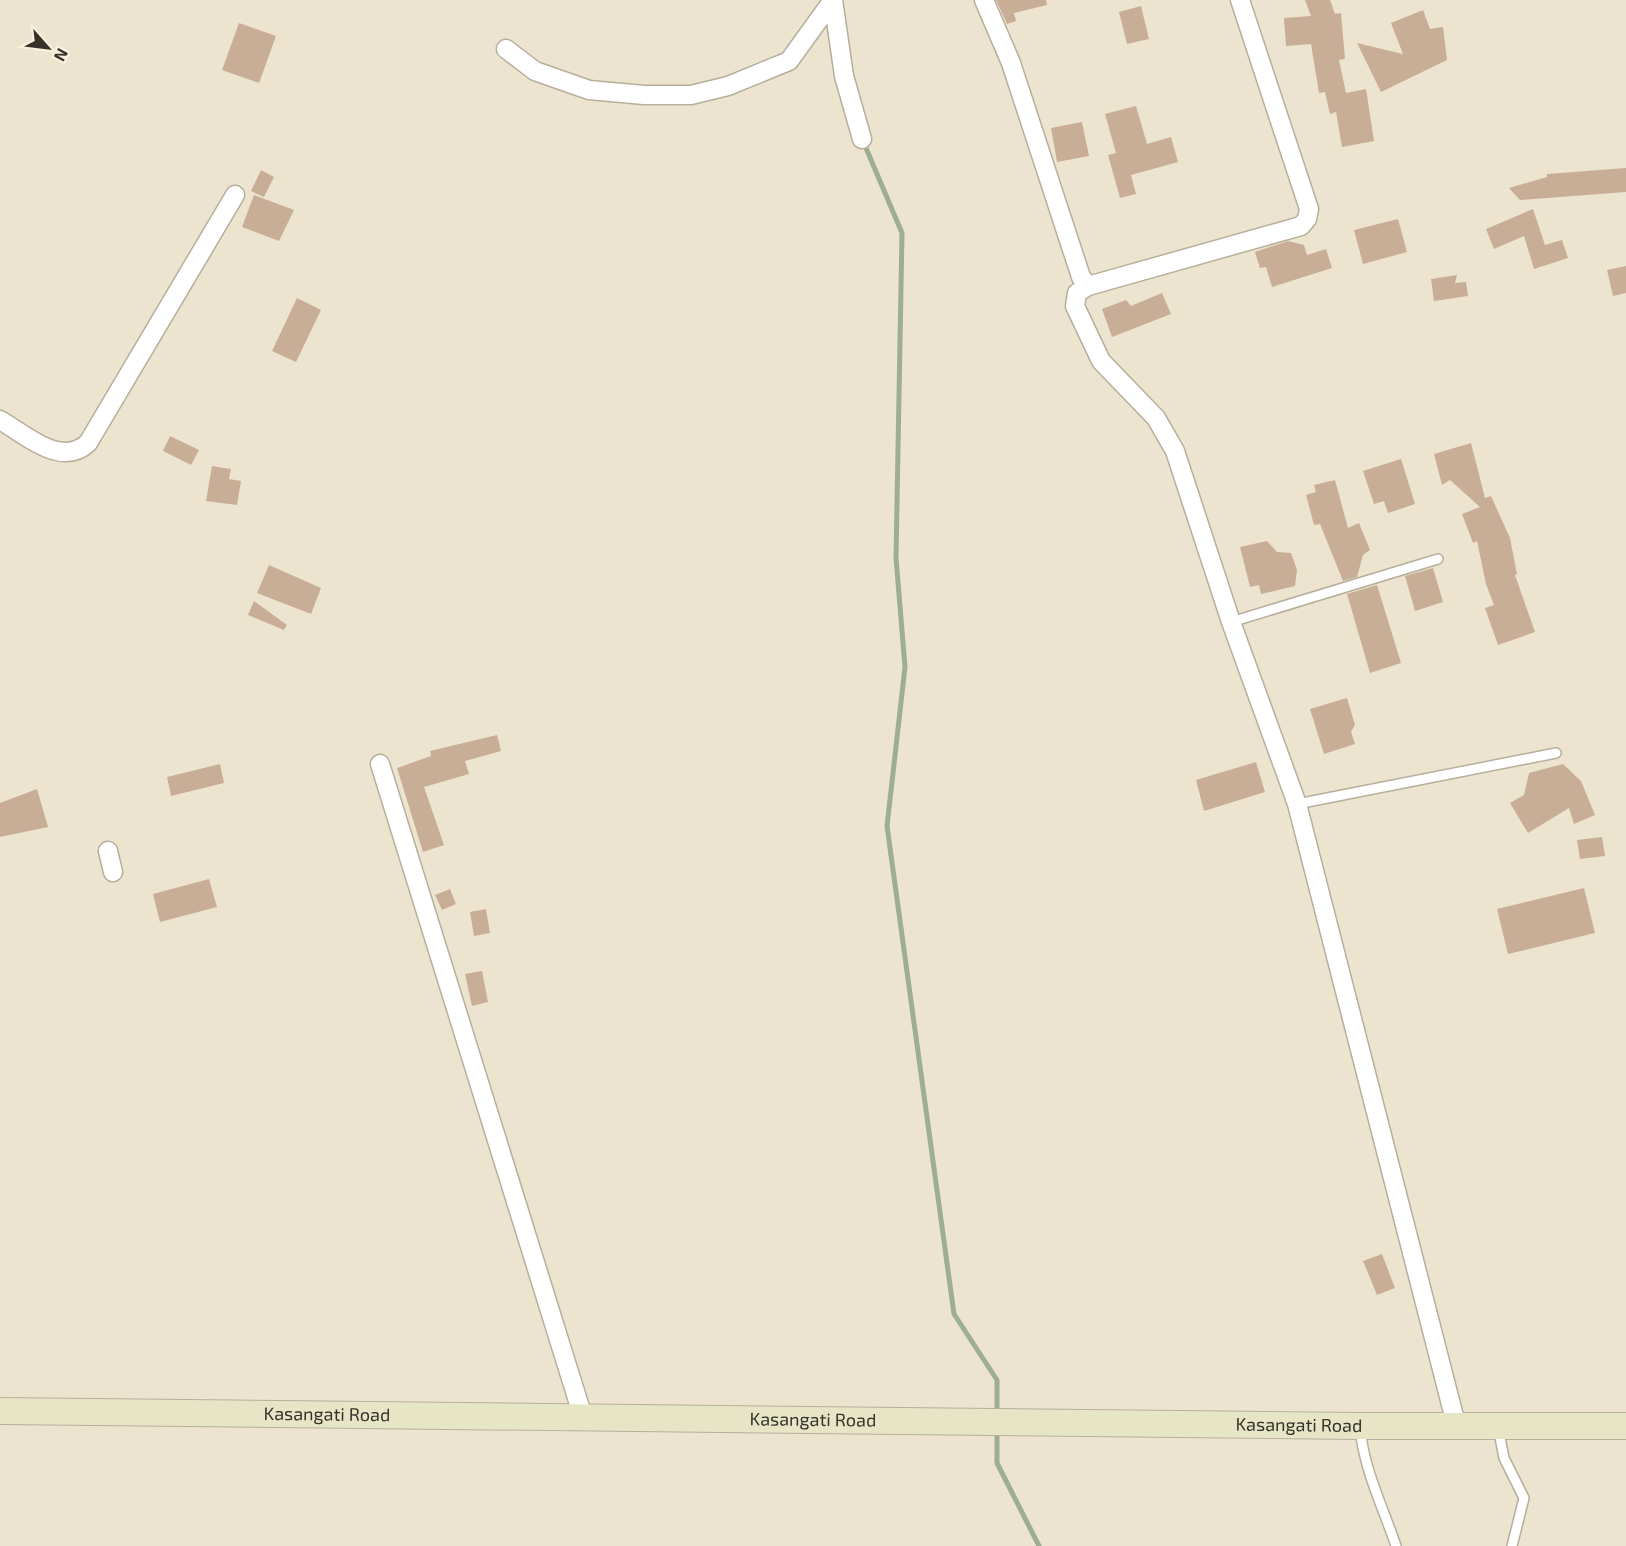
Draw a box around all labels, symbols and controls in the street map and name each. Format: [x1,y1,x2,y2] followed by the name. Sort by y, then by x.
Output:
[18,18,78,78] north arrow
[51,46,73,65] text: N
[263,1402,390,1425] street label: Kasangati Road
[749,1407,876,1431] street label: Kasangati Road
[1235,1413,1362,1436] street label: Kasangati Road

